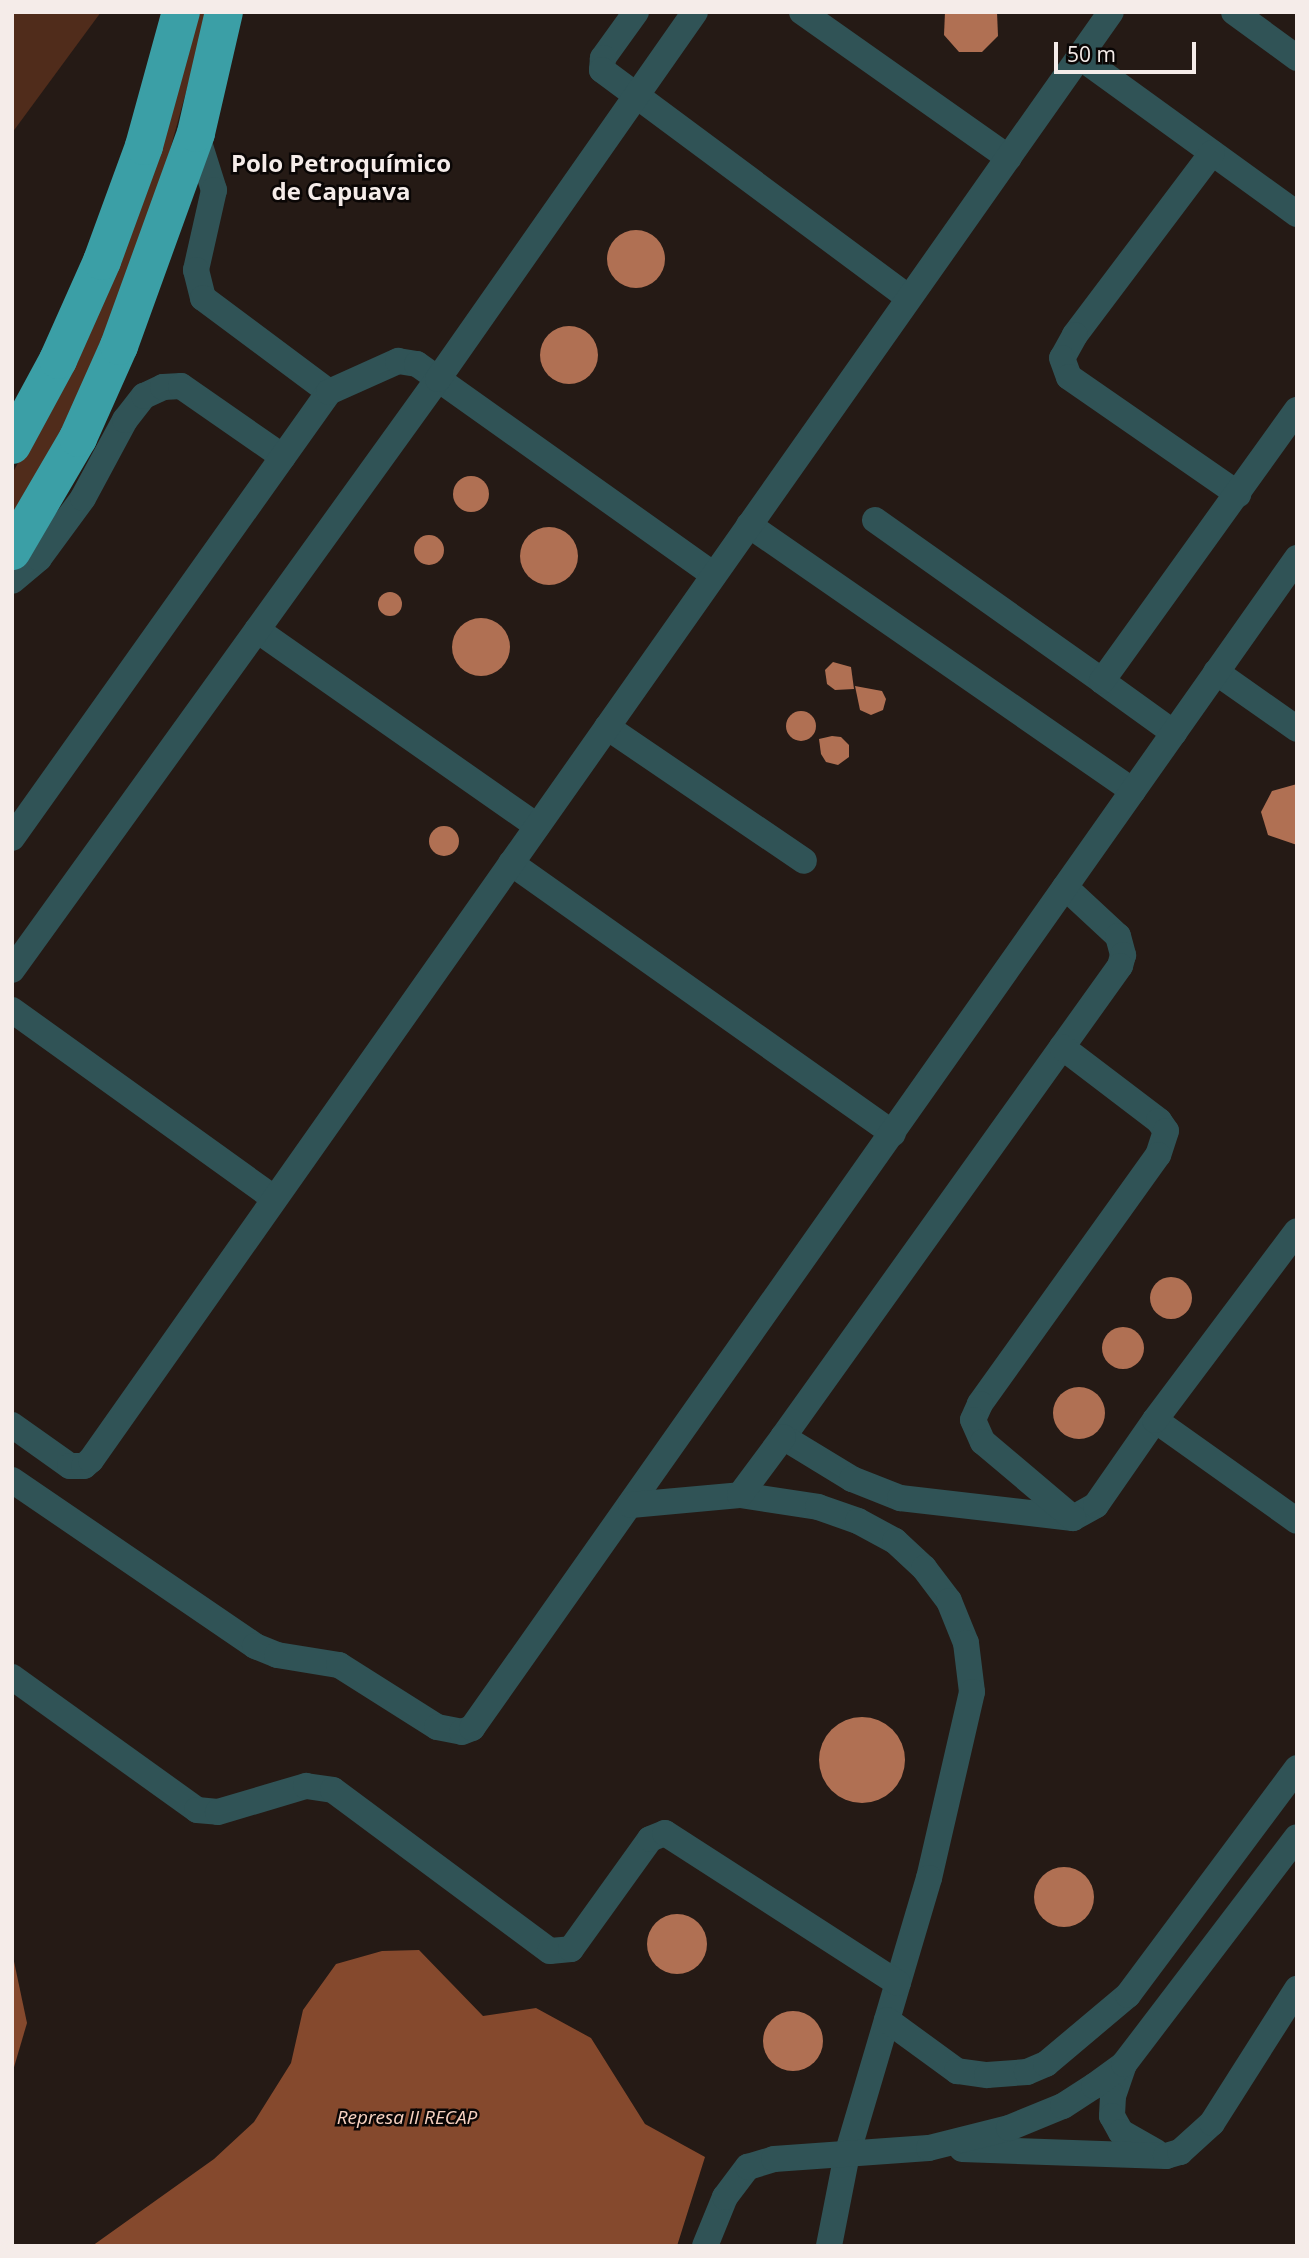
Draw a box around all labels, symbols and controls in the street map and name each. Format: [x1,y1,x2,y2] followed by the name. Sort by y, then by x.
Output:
[1057,28,1199,72] scale bar
[1067,40,1116,68] text: 50 m
[231,149,451,205] district label: Polo Petroquímico de Capuava
[337,2107,477,2129] water label: Represa II RECAP

